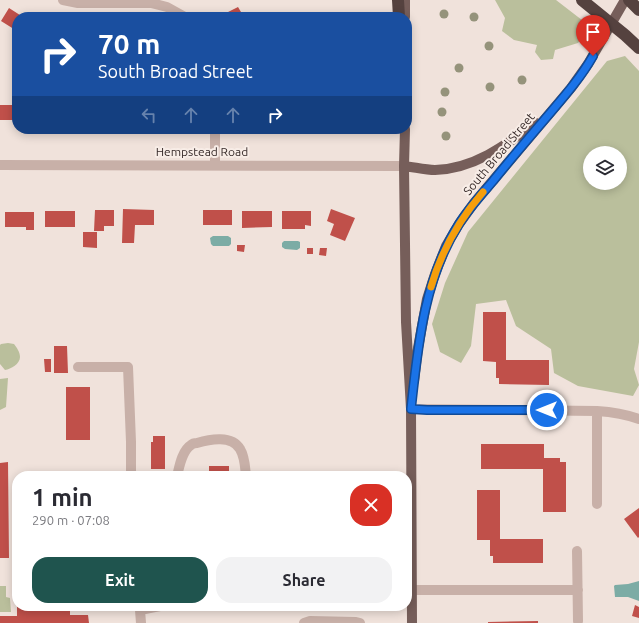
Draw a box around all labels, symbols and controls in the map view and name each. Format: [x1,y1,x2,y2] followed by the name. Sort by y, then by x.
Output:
[576,15,610,56] pin
[582,21,604,43] icon: arrive
[32,28,84,80] icon: right
[98,28,160,59] text: 70 m
[98,61,253,81] text: South Broad Street
[138,104,160,126] icon: left
[180,104,202,126] icon: ahead
[222,104,244,126] icon: ahead
[264,104,286,126] icon: right
[461,110,537,197] street label: South Broad Street
[156,145,248,158] street label: Hempstead Road
[583,146,627,190] map controls
[583,146,627,190] button: layers
[526,389,568,431] position arrow
[32,484,93,511] text: 1 min
[350,484,392,526] button: close
[32,513,110,527] text: 290 m · 07:08
[32,557,208,603] button: Exit
[216,557,392,603] button: Share

